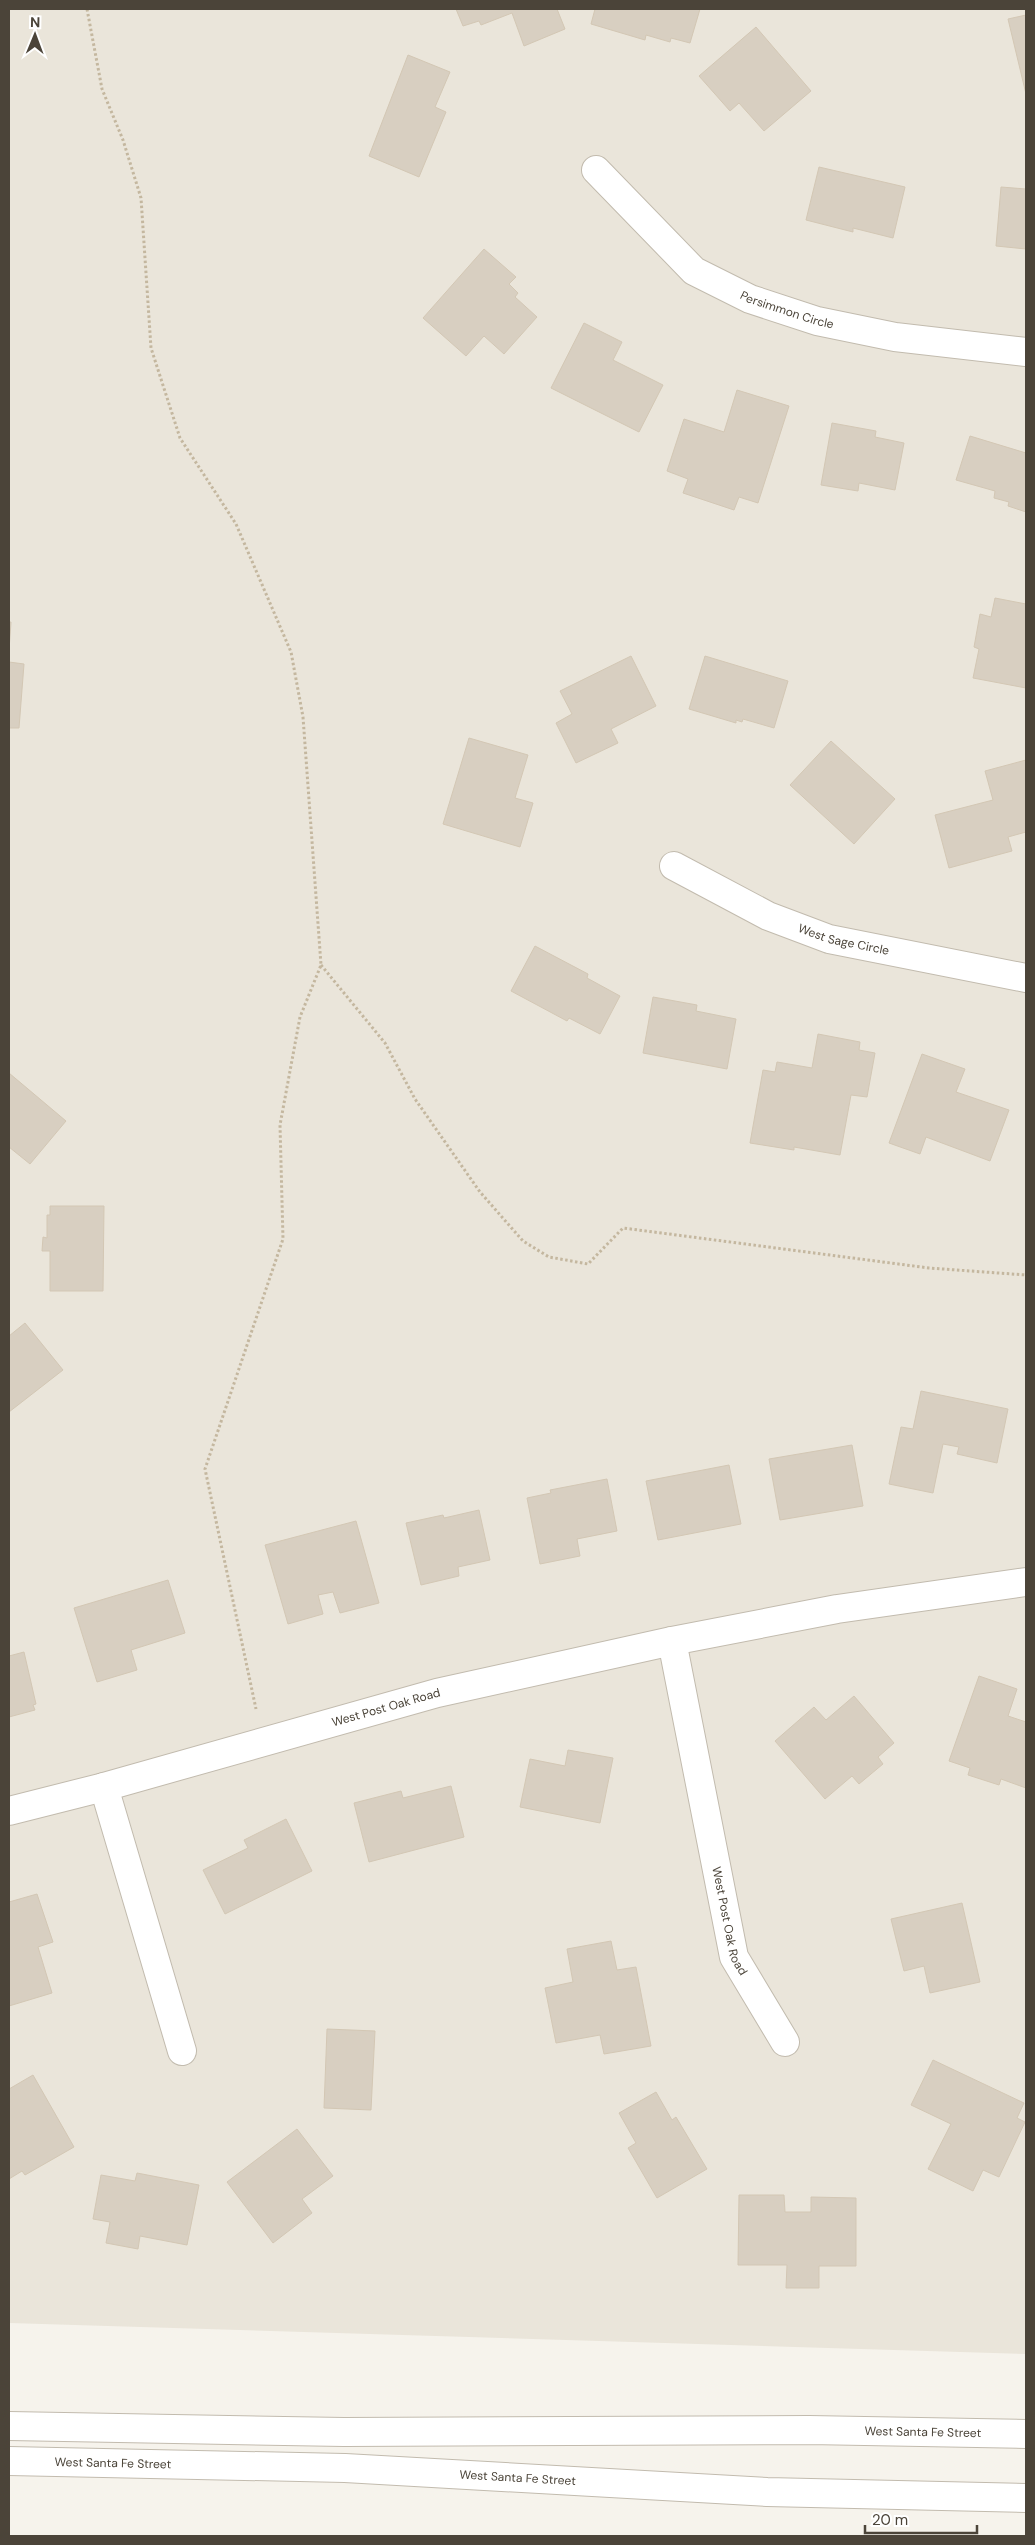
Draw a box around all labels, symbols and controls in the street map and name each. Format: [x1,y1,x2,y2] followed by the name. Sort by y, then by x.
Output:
[10,10,60,60] north arrow
[30,13,40,31] text: N
[737,287,835,332] street label: Persimmon Circle
[796,920,891,959] street label: West Sage Circle
[330,1684,442,1730] street label: West Post Oak Road
[708,1865,751,1978] street label: West Post Oak Road
[864,2423,982,2441] street label: West Santa Fe Street
[54,2454,172,2472] street label: West Santa Fe Street
[459,2467,577,2489] street label: West Santa Fe Street
[865,2502,978,2534] scale bar
[872,2510,908,2530] text: 20 m

